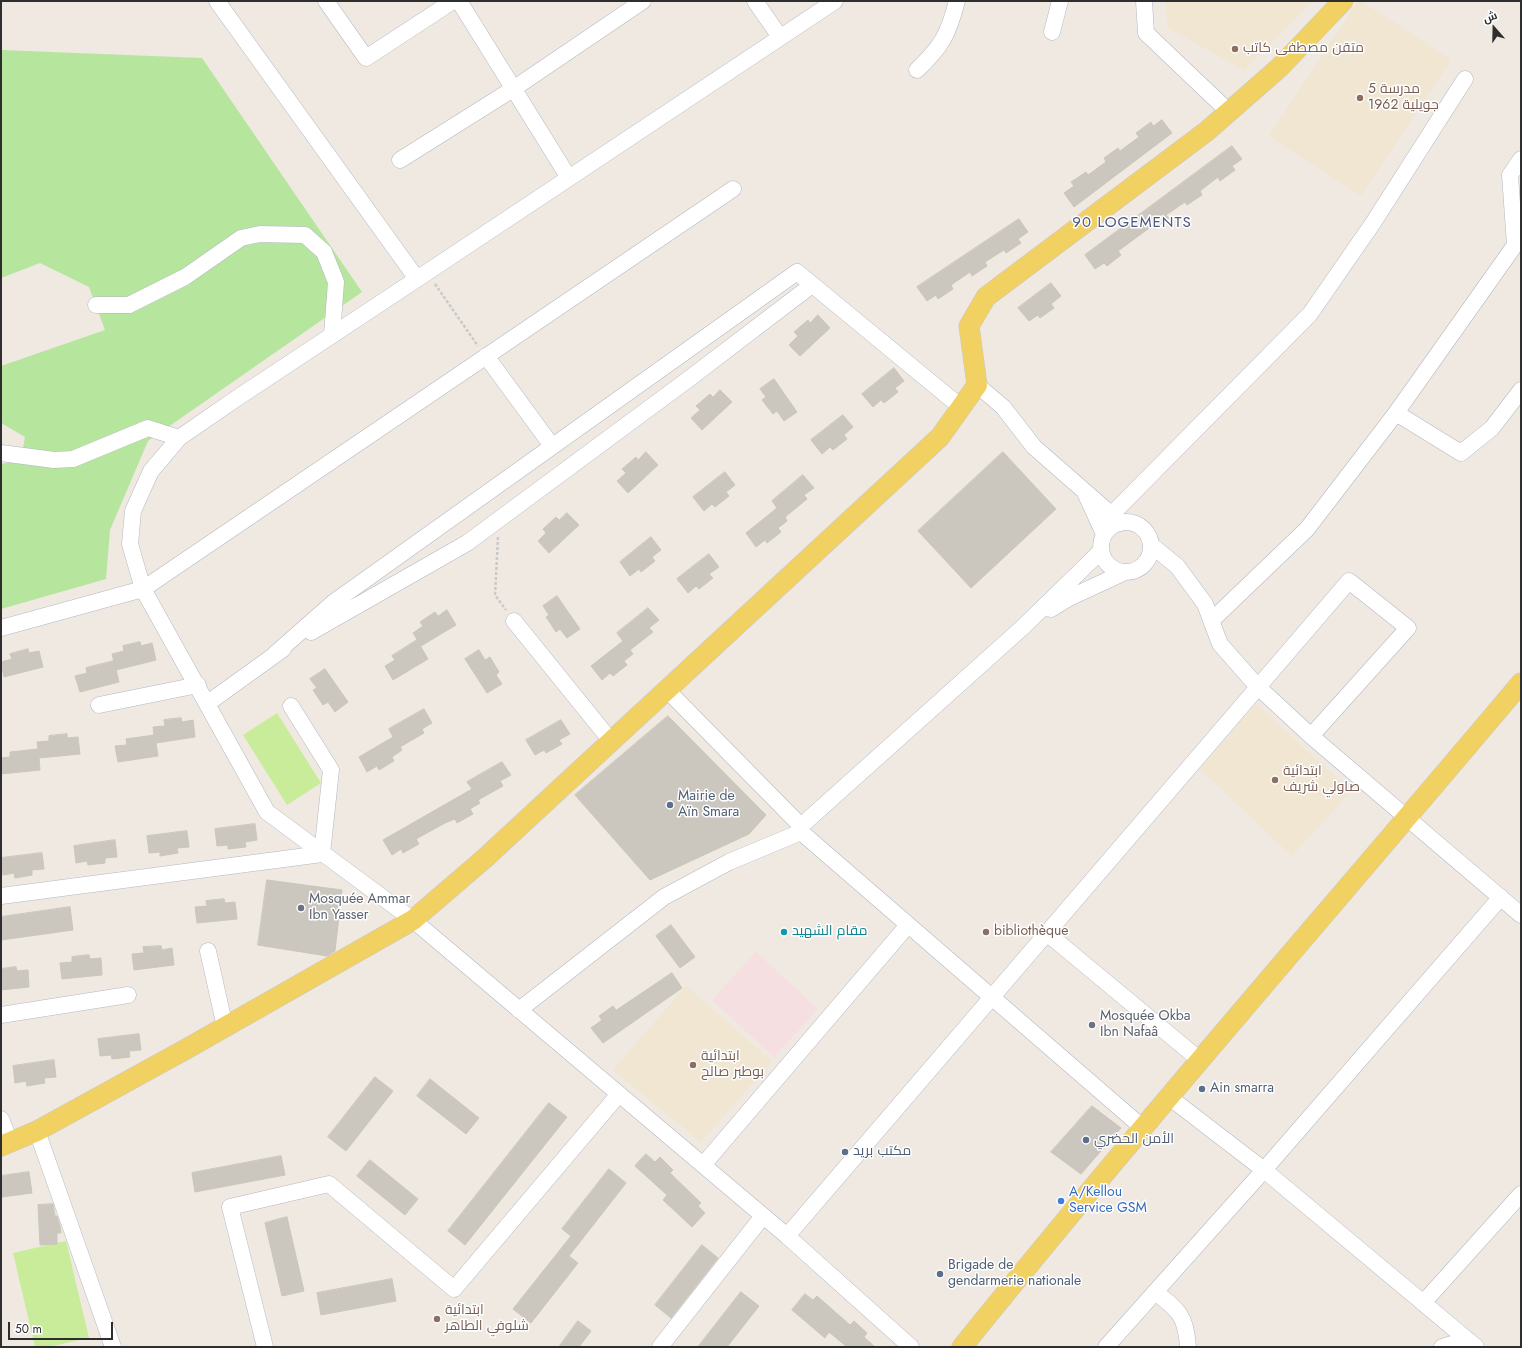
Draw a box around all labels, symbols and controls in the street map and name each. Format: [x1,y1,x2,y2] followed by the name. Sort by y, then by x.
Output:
[1481,7,1499,27] text: ش
[1474,8,1514,48] north arrow
[1243,41,1364,57] place label: متقن مصطفى كاتب
[1230,44,1240,54] marker: متقن مصطفى كاتب
[1368,82,1439,114] place label: مدرسة 5 جويلية 1962
[1355,93,1365,103] marker: مدرسة 5 جويلية 1962
[1072,214,1192,232] district label: 90 LOGEMENTS
[1283,764,1360,796] place label: ابتدائية صاولي شريف
[1270,775,1280,785] marker: ابتدائية صاولي شريف
[678,789,739,822] place label: Mairie de Aïn Smara
[665,800,675,810] marker: Mairie de Aïn Smara
[309,892,410,924] place label: Mosquée Ammar Ibn Yasser
[296,903,306,913] marker: Mosquée Ammar Ibn Yasser
[792,924,868,940] place label: مقام الشهيد
[994,924,1069,940] place label: bibliothèque
[779,927,789,937] marker: مقام الشهيد
[981,927,991,937] marker: bibliothèque
[1100,1009,1191,1042] place label: Mosquée Okba Ibn Nafaâ
[1087,1020,1097,1030] marker: Mosquée Okba Ibn Nafaâ
[701,1049,764,1082] place label: ابتدائية بوطبر صالح
[688,1060,698,1070] marker: ابتدائية بوطبر صالح
[1210,1081,1274,1097] place label: Ain smarra
[1197,1084,1207,1094] marker: Ain smarra
[1094,1132,1174,1148] place label: الأمن الحضري
[1081,1135,1091,1145] marker: الأمن الحضري
[853,1144,911,1160] place label: مكتب بريد
[840,1147,850,1157] marker: مكتب بريد
[1069,1185,1147,1218] place label: A/Kellou Service GSM
[1056,1196,1066,1206] marker: A/Kellou Service GSM
[948,1258,1081,1290] place label: Brigade de gendarmerie nationale
[935,1269,945,1279] marker: Brigade de gendarmerie nationale
[445,1303,529,1336] place label: ابتدائية شلوفي الطاهر
[10,1314,115,1340] scale bar
[432,1314,442,1324] marker: ابتدائية شلوفي الطاهر
[15,1320,42,1338] text: 50 m

